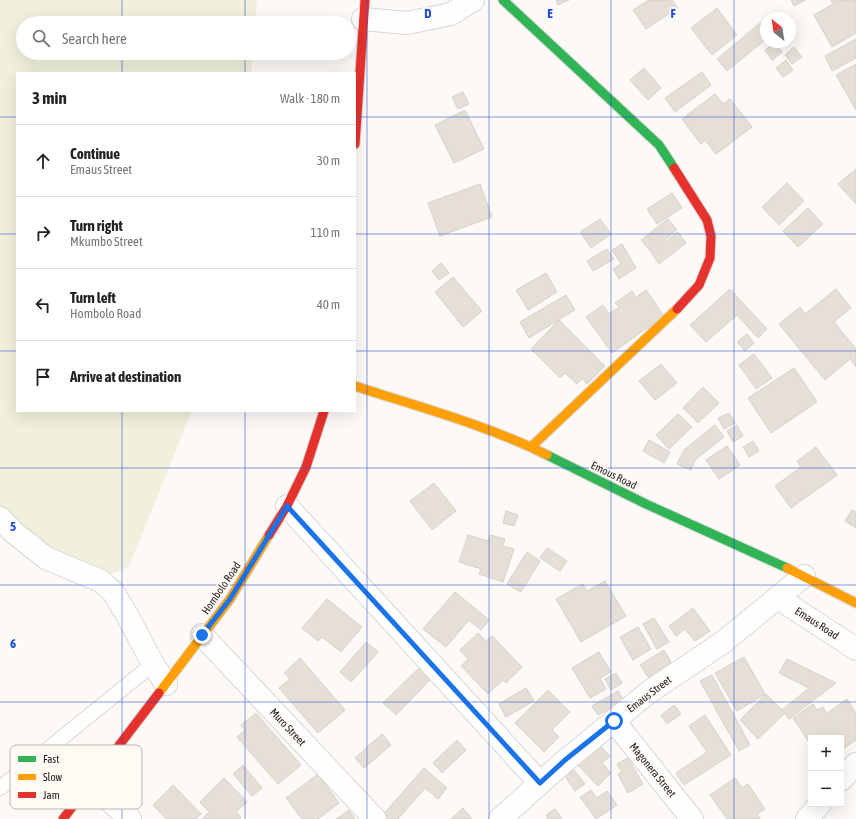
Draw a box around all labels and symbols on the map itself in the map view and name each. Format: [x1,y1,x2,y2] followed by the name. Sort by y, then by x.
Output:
[424,6,432,21] text: D
[547,6,553,21] text: E
[670,6,676,21] text: F
[760,12,796,48] north arrow
[589,459,639,491] street label: Emous Road
[10,519,16,534] text: 5
[199,560,243,616] street label: Hombolo Road
[793,605,841,641] street label: Emaus Road
[193,626,211,644] route end
[10,636,16,651] text: 6
[624,673,674,715] street label: Emaus Street
[268,706,308,748] street label: Muro Street
[605,712,623,730] route start
[627,740,679,800] street label: Magonera Street
[10,745,142,809] legend
[43,753,59,765] text: Fast
[43,771,62,783] text: Slow
[43,789,60,801] text: Jam

